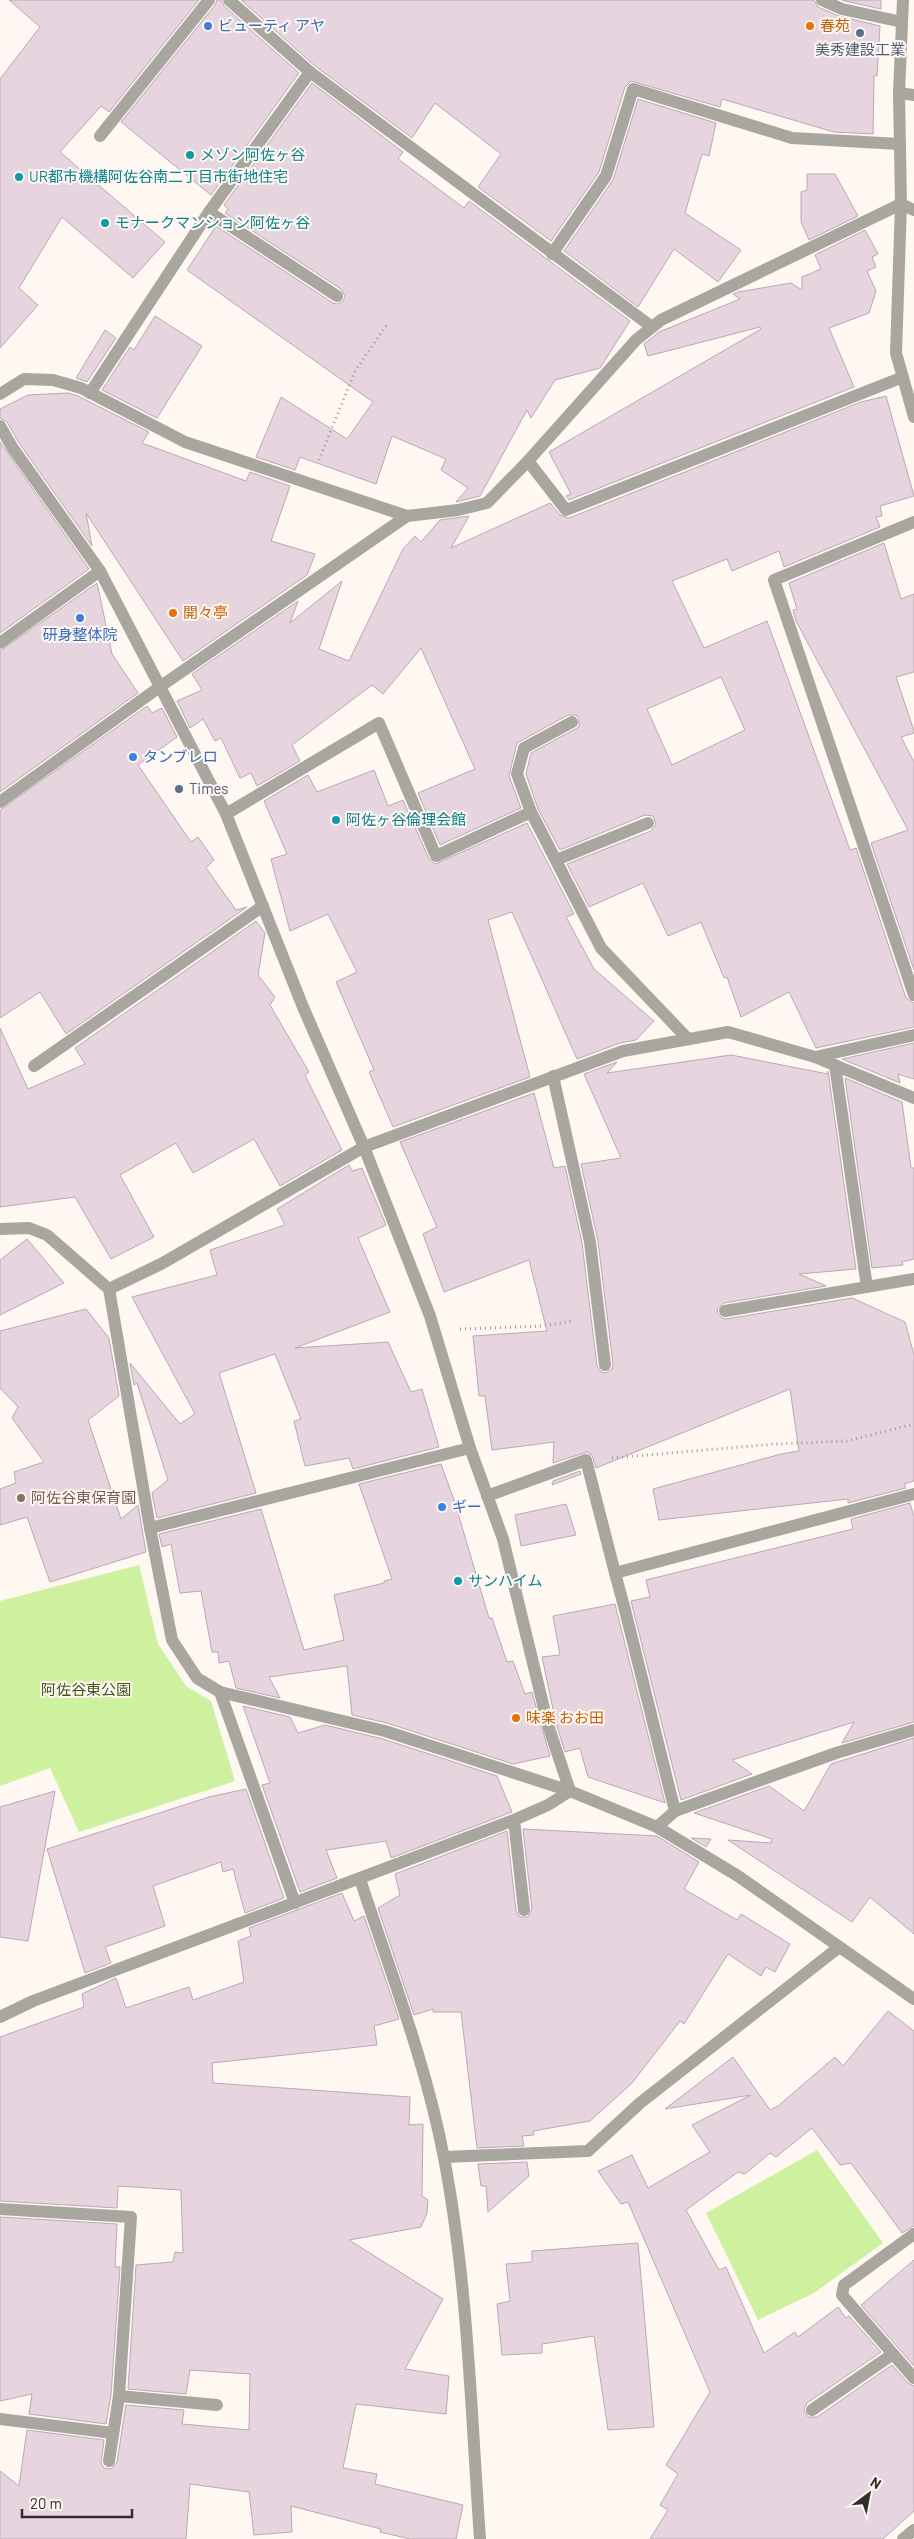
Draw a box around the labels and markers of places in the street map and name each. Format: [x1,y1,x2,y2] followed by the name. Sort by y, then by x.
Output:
[218,16,325,34] place label: ビューティ アヤ
[820,16,850,34] place label: 春苑
[202,20,214,32] marker: ビューティ アヤ
[804,20,816,32] marker: 春苑
[854,27,866,39] marker: 美秀建設工業
[815,40,905,58] place label: 美秀建設工業
[200,145,305,163] place label: メゾン阿佐ヶ谷
[184,149,196,161] marker: メゾン阿佐ヶ谷
[29,167,288,185] place label: UR都市機構阿佐谷南二丁目市街地住宅
[13,171,25,183] marker: UR都市機構阿佐谷南二丁目市街地住宅
[115,213,310,231] place label: モナークマンション阿佐ヶ谷
[99,217,111,229] marker: モナークマンション阿佐ヶ谷
[183,603,228,621] place label: 開々亭
[167,607,179,619] marker: 開々亭
[74,612,86,624] marker: 研身整体院
[42,625,118,643] place label: 研身整体院
[143,747,218,765] place label: タンブレロ
[127,751,139,763] marker: タンブレロ
[189,779,229,797] place label: Times
[173,783,185,795] marker: Times
[346,810,466,828] place label: 阿佐ヶ谷倫理会館
[330,814,342,826] marker: 阿佐ヶ谷倫理会館
[31,1488,136,1506] place label: 阿佐谷東保育園
[15,1492,27,1504] marker: 阿佐谷東保育園
[452,1497,482,1515] place label: ギー
[436,1501,448,1513] marker: ギー
[468,1571,542,1589] place label: サンハイム
[452,1575,464,1587] marker: サンハイム
[526,1708,604,1726] place label: 味楽 おお田
[510,1712,522,1724] marker: 味楽 おお田

